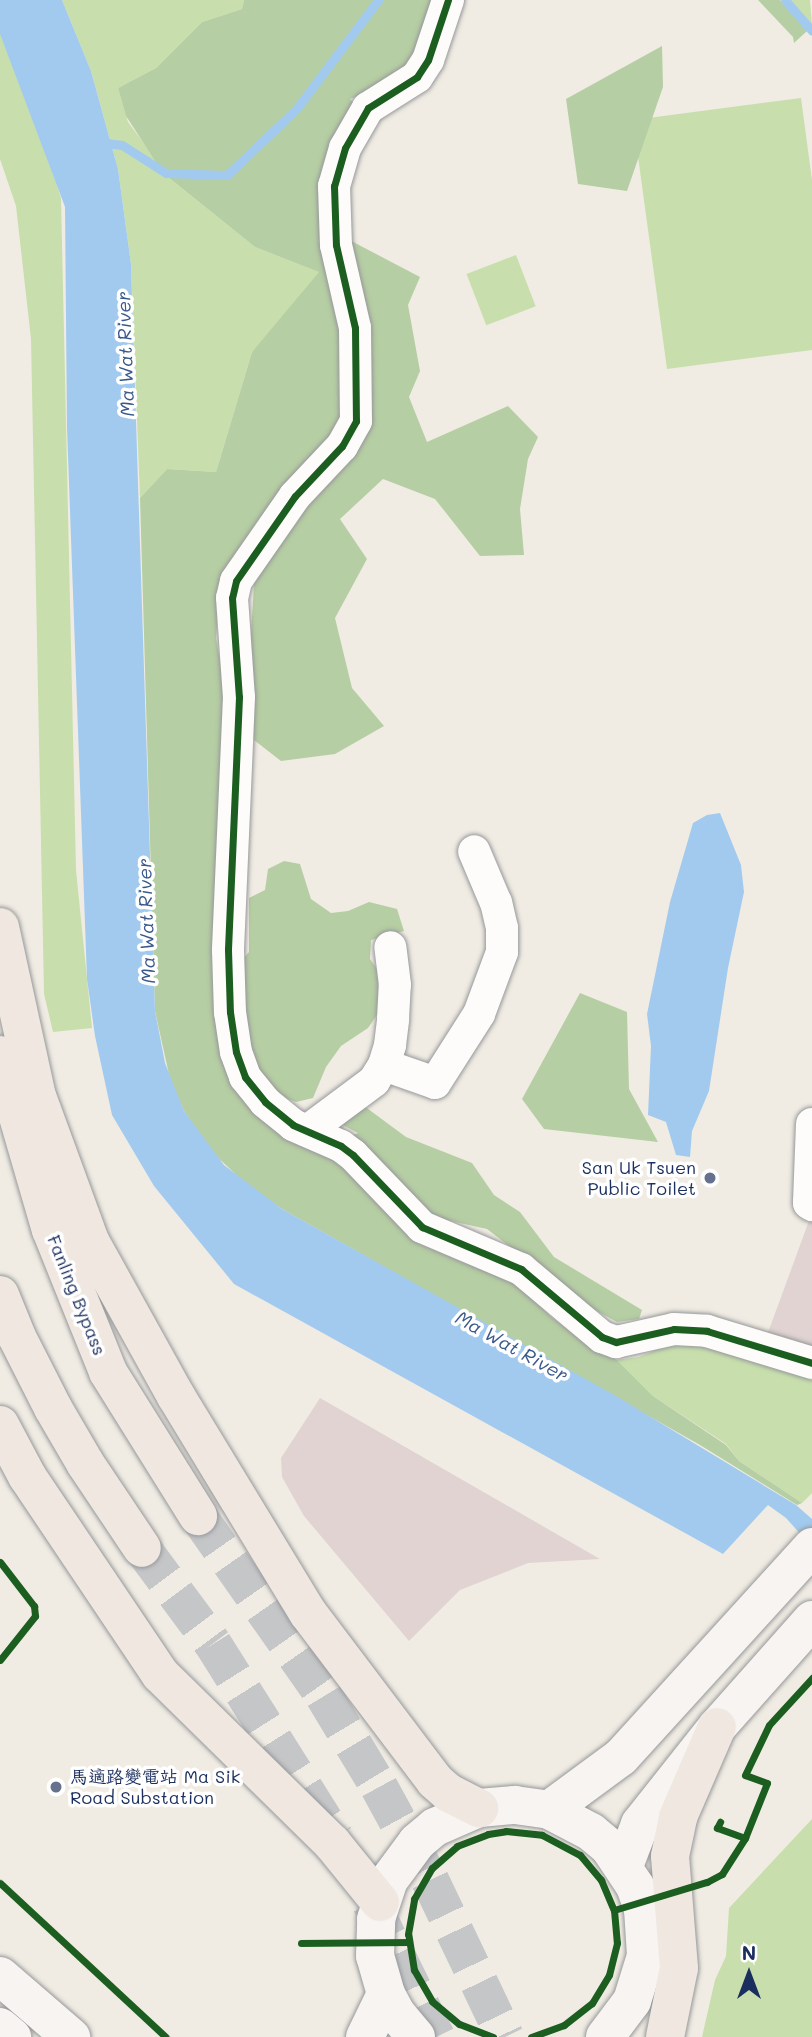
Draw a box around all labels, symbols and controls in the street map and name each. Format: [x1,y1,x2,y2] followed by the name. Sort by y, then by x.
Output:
[111,291,139,417] water label: Ma Wat River
[132,858,160,984] water label: Ma Wat River
[582,1157,696,1200] place label: San Uk Tsuen Public Toilet
[702,1170,718,1186] marker: San Uk Tsuen Public Toilet
[43,1232,111,1358] street label: Fanling Bypass
[452,1306,572,1386] water label: Ma Wat River
[70,1766,240,1809] place label: 馬適路變電站 Ma Sik Road Substation
[48,1779,64,1795] marker: 馬適路變電站 Ma Sik Road Substation
[714,1939,784,2009] north arrow
[742,1940,756,1965] text: N

